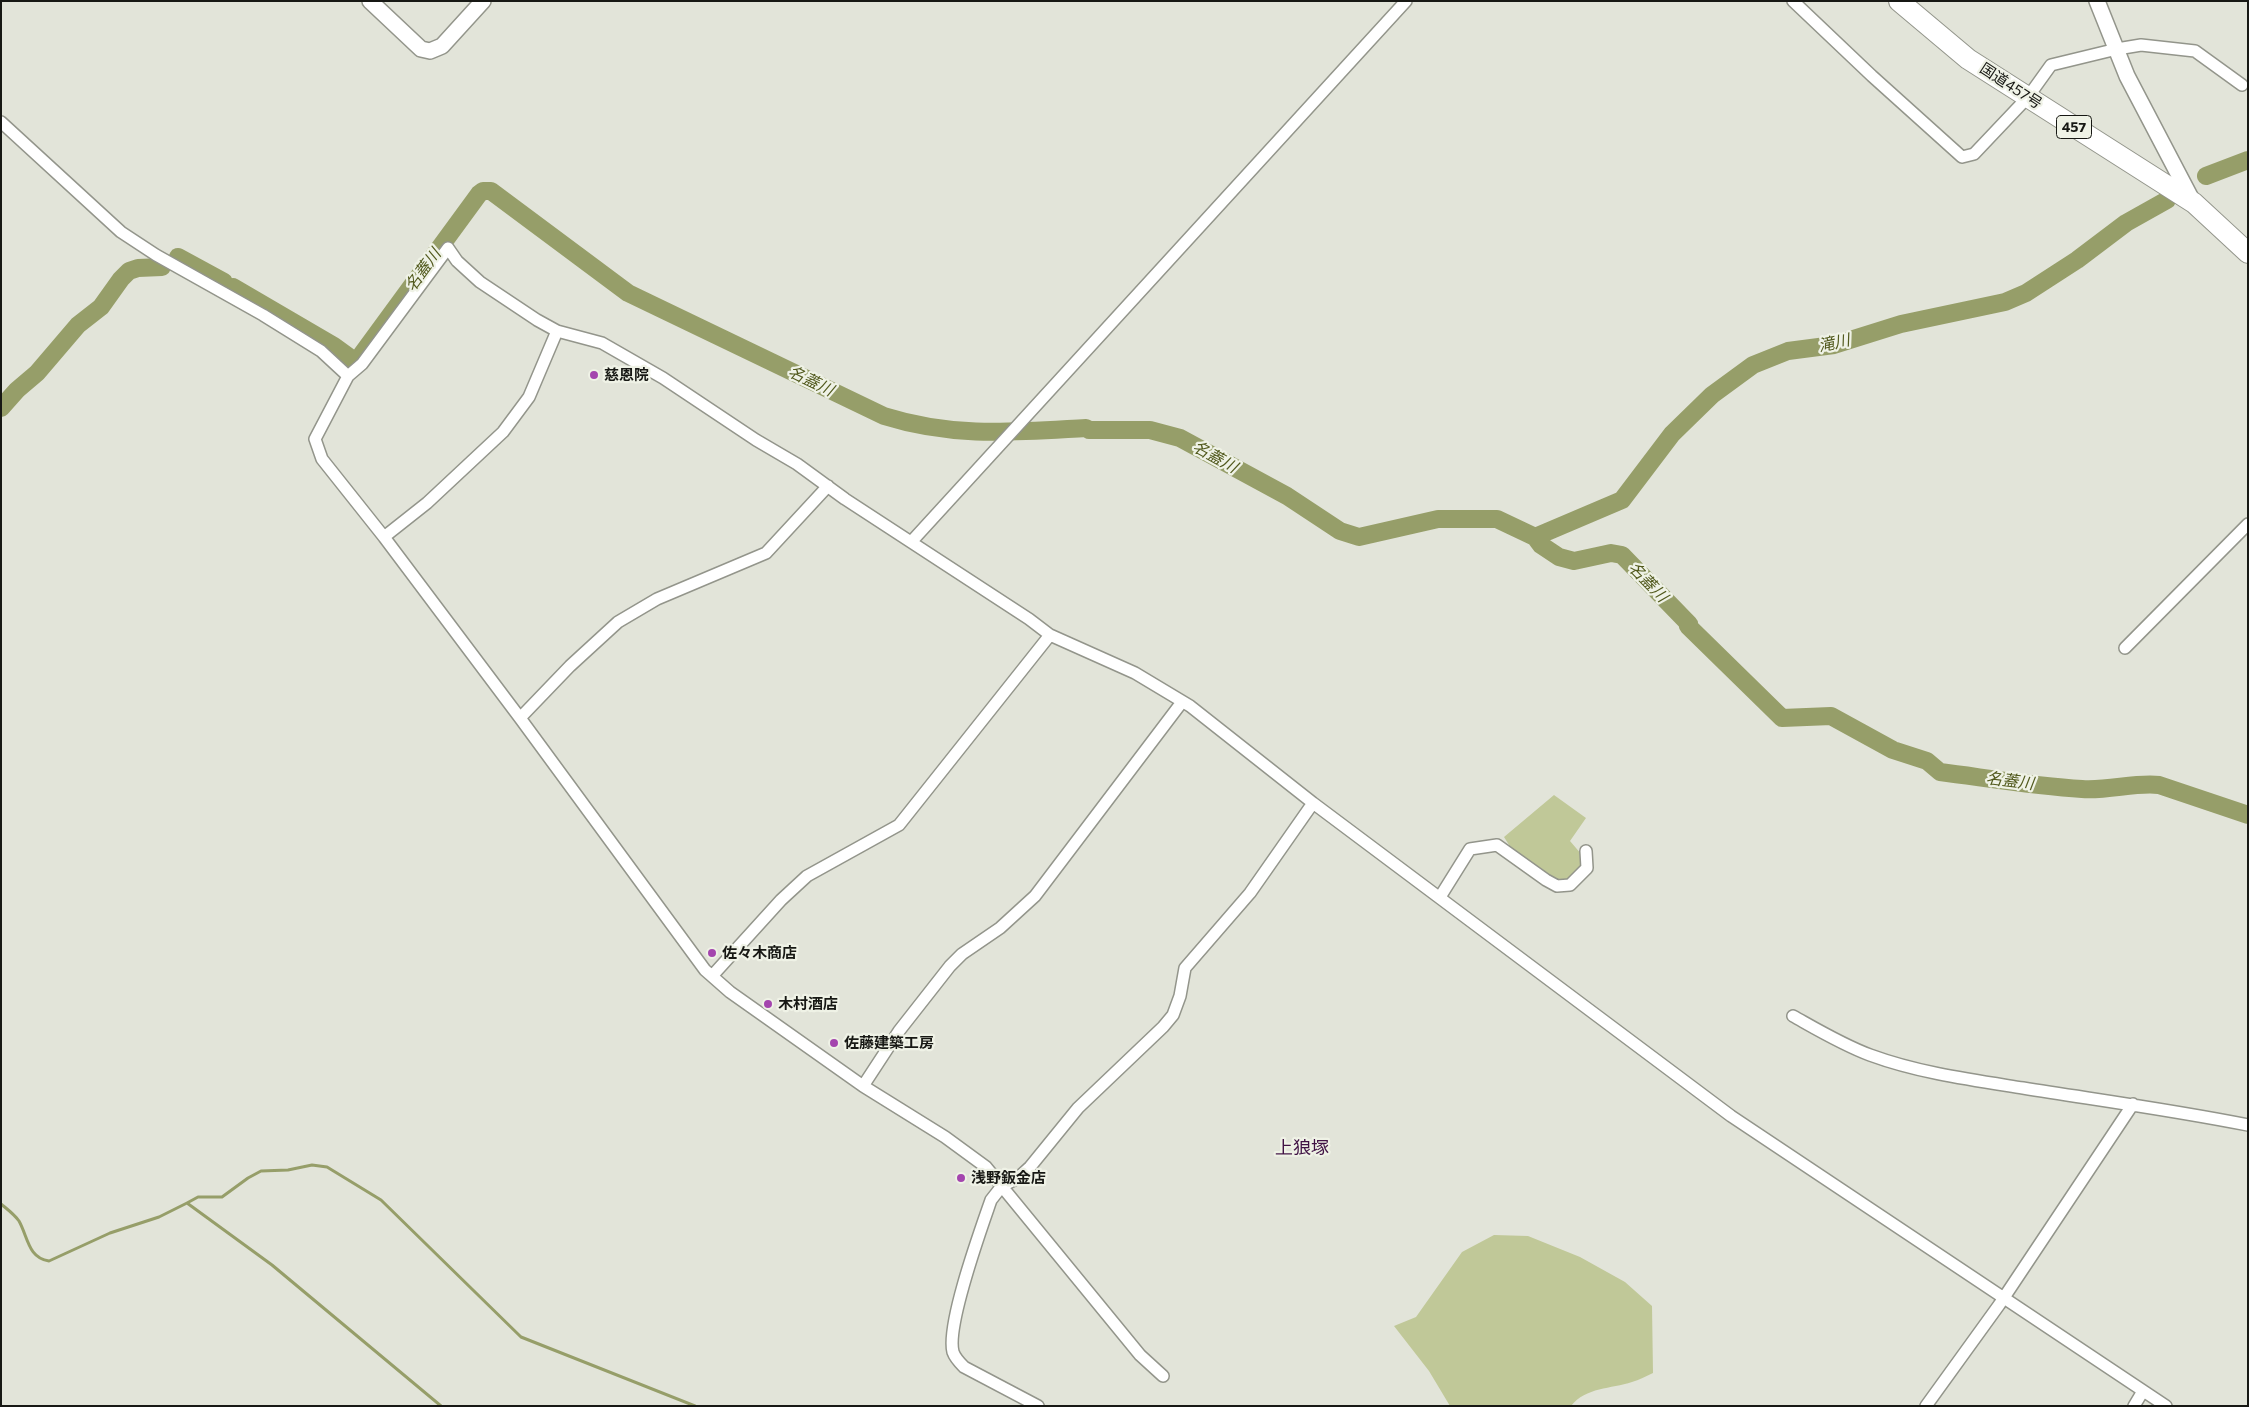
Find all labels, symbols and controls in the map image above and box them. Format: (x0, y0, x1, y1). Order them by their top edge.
street label: 国道457号 (1977, 59, 2045, 113)
road number: 457 (2056, 115, 2092, 138)
water label: 名蓋川 (401, 245, 445, 295)
water label: 滝川 (1816, 330, 1852, 356)
water label: 名蓋川 (785, 362, 837, 400)
place label: 慈恩院 (604, 366, 649, 384)
marker: 慈恩院 (588, 369, 600, 381)
water label: 名蓋川 (1189, 437, 1241, 477)
water label: 名蓋川 (1624, 558, 1672, 606)
water label: 名蓋川 (1985, 769, 2035, 793)
place label: 佐々木商店 (722, 944, 797, 962)
marker: 佐々木商店 (706, 947, 718, 959)
place label: 木村酒店 (778, 995, 838, 1013)
marker: 木村酒店 (762, 998, 774, 1010)
place label: 佐藤建築工房 (844, 1034, 934, 1052)
marker: 佐藤建築工房 (828, 1037, 840, 1049)
district label: 上狼塚 (1275, 1137, 1329, 1159)
place label: 浅野鈑金店 (971, 1169, 1046, 1187)
marker: 浅野鈑金店 (955, 1172, 967, 1184)

